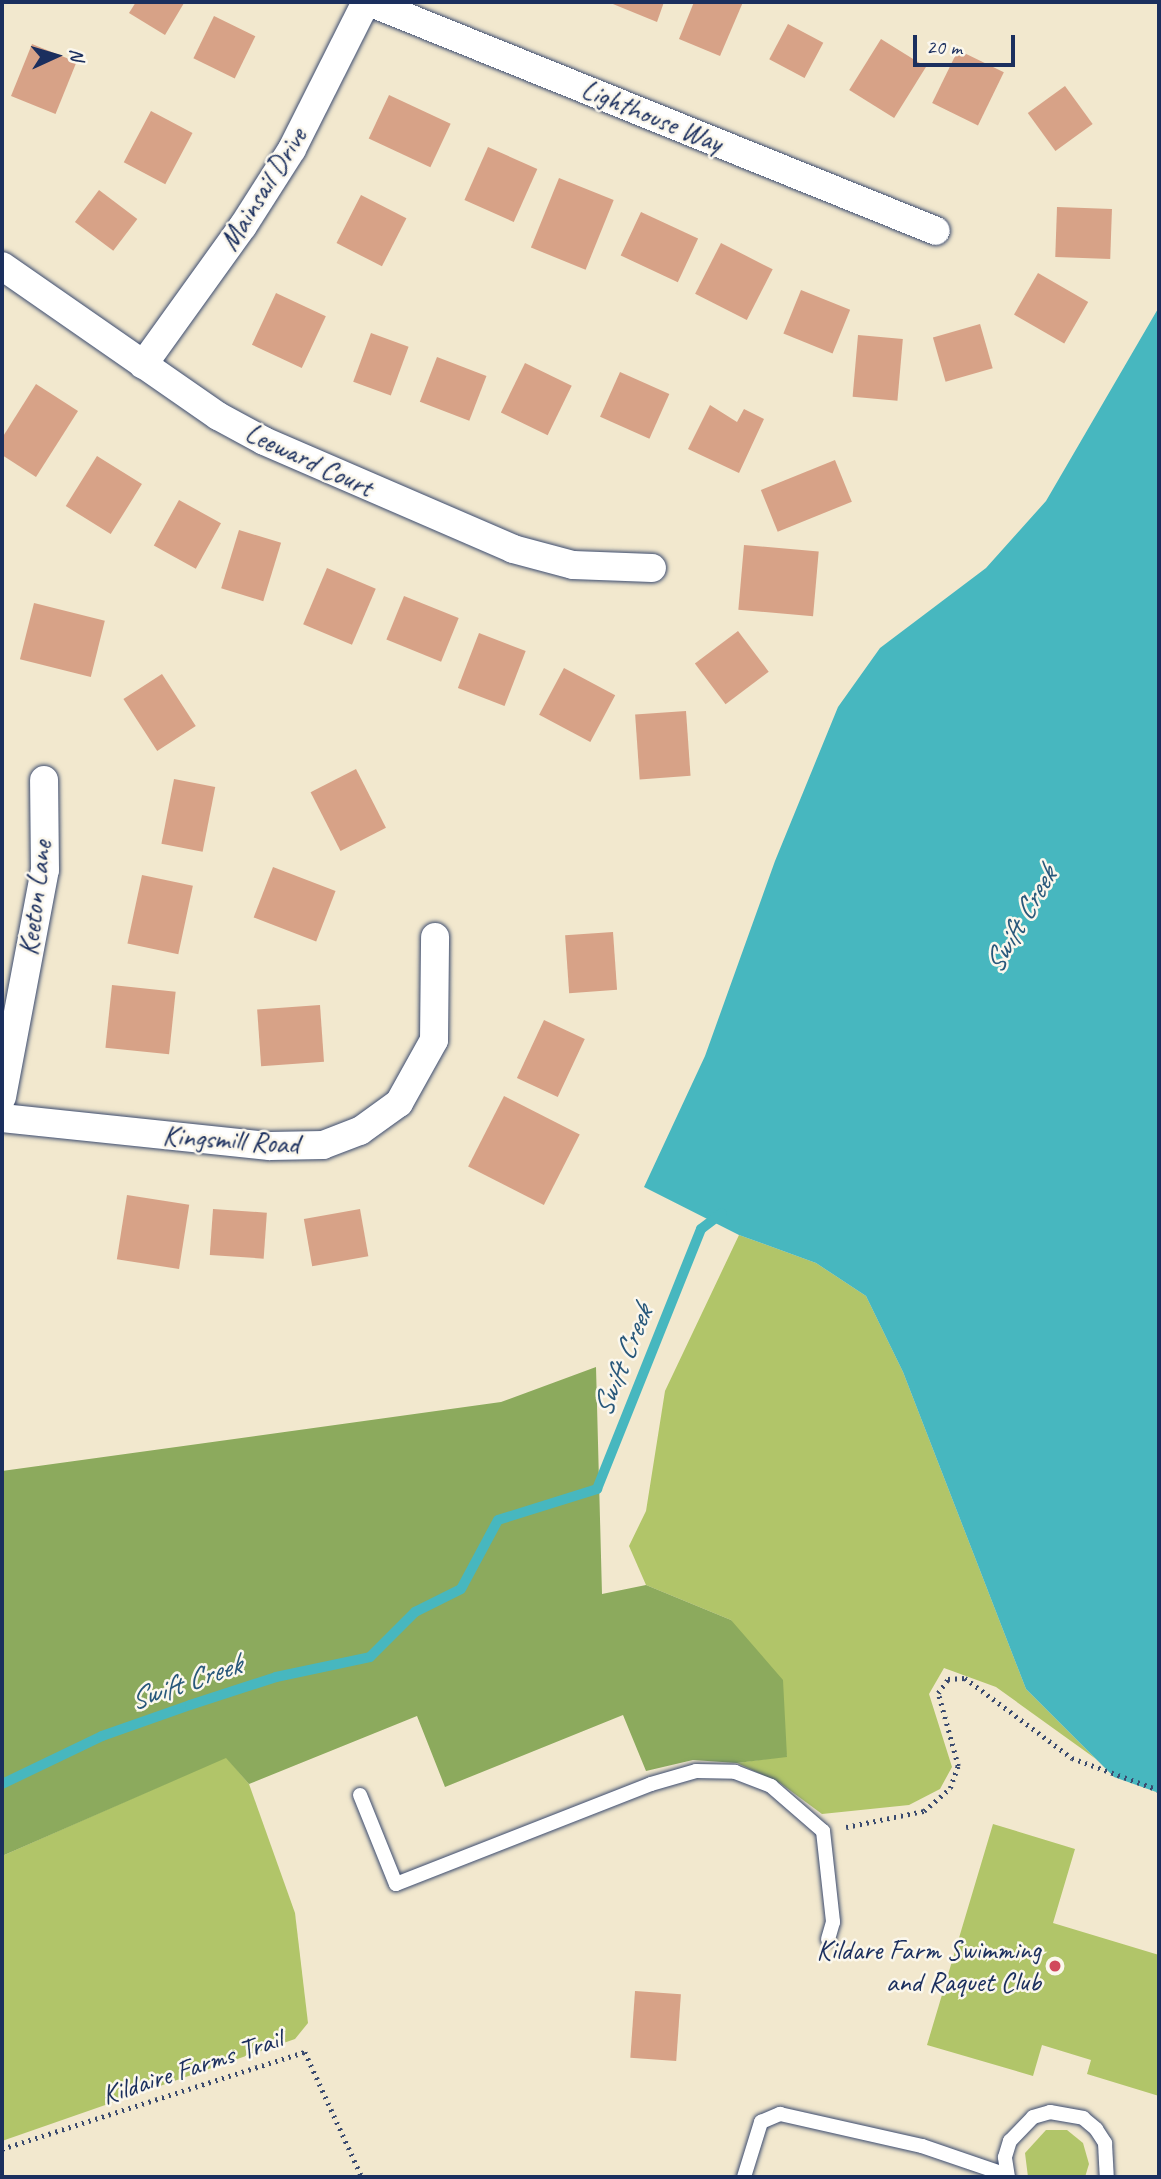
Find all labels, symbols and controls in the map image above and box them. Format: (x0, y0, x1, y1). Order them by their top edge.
north arrow (21, 21, 91, 91)
scale bar (916, 21, 1018, 65)
text: 20 m (926, 34, 962, 60)
text: N (65, 48, 89, 61)
street label: Lighthouse Way (576, 72, 728, 160)
street label: Mainsail Drive (212, 121, 314, 257)
street label: Leeward Court (240, 416, 378, 504)
street label: Keeton Lane (11, 839, 59, 957)
water label: Swift Creek (976, 861, 1064, 979)
street label: Kingsmill Road (162, 1119, 300, 1161)
water label: Swift Creek (584, 1301, 660, 1421)
water label: Swift Creek (125, 1646, 245, 1718)
place label: Kildare Farm Swimming and Raquet Club (817, 1933, 1041, 1999)
marker: Kildare Farm Swimming and Raquet Club (1047, 1958, 1063, 1974)
street label: Kildaire Farms Trail (97, 2022, 287, 2112)

